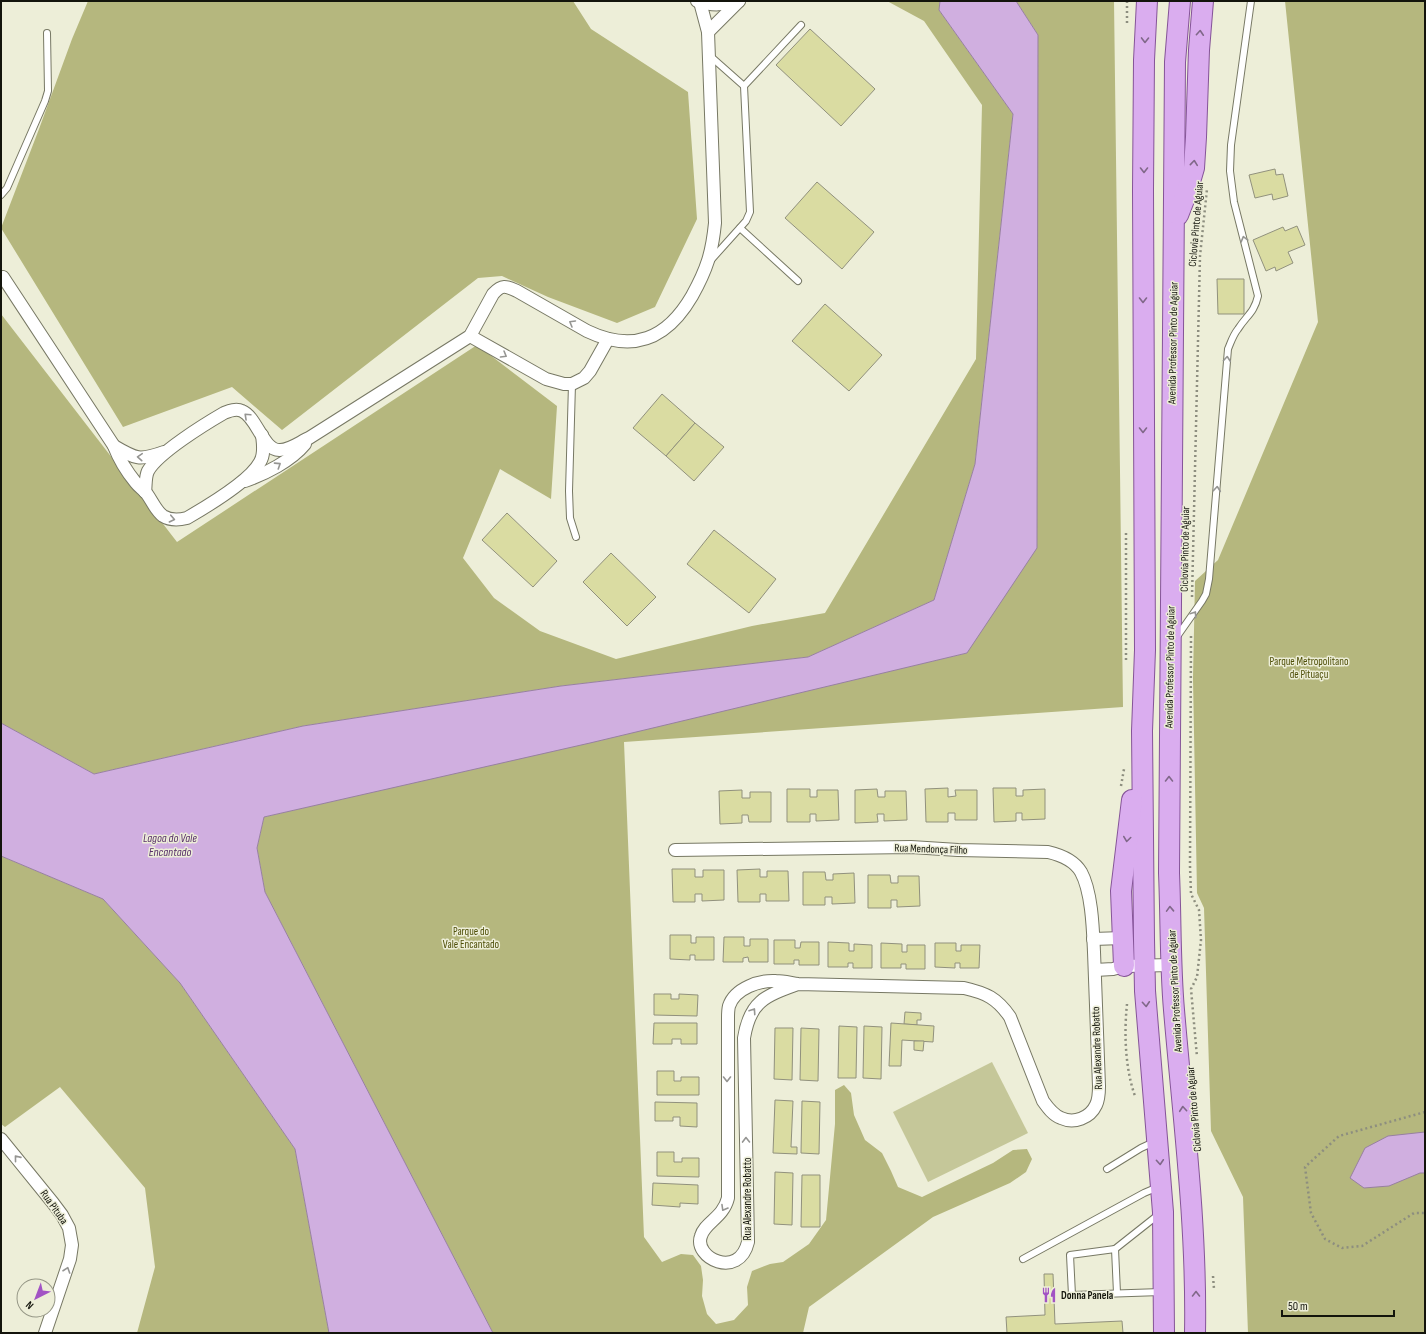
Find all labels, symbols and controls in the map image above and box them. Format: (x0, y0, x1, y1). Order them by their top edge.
one-way arrow (1196, 30, 1205, 36)
one-way arrow (1141, 37, 1149, 43)
one-way arrow (1189, 160, 1198, 166)
one-way arrow (1139, 167, 1148, 173)
street label: Ciclovia Pinto de Aguiar (1186, 181, 1206, 267)
one-way arrow (1240, 236, 1249, 243)
street label: Avenida Professor Pinto de Aguiar (1165, 282, 1181, 405)
one-way arrow (1139, 297, 1147, 303)
one-way arrow (569, 320, 577, 327)
one-way arrow (500, 350, 507, 357)
one-way arrow (1223, 356, 1232, 362)
one-way arrow (244, 413, 252, 421)
one-way arrow (1139, 427, 1147, 433)
one-way arrow (137, 453, 143, 462)
one-way arrow (274, 462, 281, 469)
one-way arrow (1212, 485, 1221, 492)
street label: Ciclovia Pinto de Aguiar (1178, 506, 1192, 592)
one-way arrow (168, 514, 175, 522)
street label: Avenida Professor Pinto de Aguiar (1162, 606, 1178, 729)
one-way arrow (1189, 612, 1196, 619)
park label: Parque Metropolitano de Pituaçu (1269, 655, 1349, 681)
one-way arrow (1165, 776, 1173, 782)
water label: Lagoa do Vale Encantado (143, 831, 197, 860)
one-way arrow (1123, 836, 1132, 842)
street label: Rua Mendonça Filho (894, 841, 968, 857)
one-way arrow (1166, 906, 1175, 912)
park label: Parque do Vale Encantado (443, 925, 500, 951)
street label: Avenida Professor Pinto de Aguiar (1165, 930, 1185, 1053)
one-way arrow (1142, 1001, 1151, 1007)
street label: Rua Alexandre Robatto (1089, 1006, 1105, 1090)
one-way arrow (748, 1009, 755, 1016)
street label: Ciclovia Pinto de Aguiar (1184, 1066, 1204, 1152)
one-way arrow (723, 1076, 731, 1082)
one-way arrow (1178, 1106, 1187, 1112)
one-way arrow (742, 1137, 750, 1143)
one-way arrow (14, 1156, 21, 1163)
street label: Rua Alexandre Robatto (741, 1157, 754, 1241)
one-way arrow (1155, 1159, 1164, 1165)
street label: Rua Pituba (37, 1187, 71, 1227)
one-way arrow (721, 1204, 728, 1211)
one-way arrow (62, 1266, 70, 1273)
north arrow (16, 1278, 56, 1318)
restaurant icon: Donna Panela (1040, 1286, 1058, 1304)
place label: Donna Panela (1061, 1289, 1114, 1302)
one-way arrow (1192, 1291, 1200, 1297)
scale bar (1282, 1292, 1394, 1318)
text: N (23, 1298, 36, 1312)
text: 50 m (1288, 1299, 1308, 1314)

